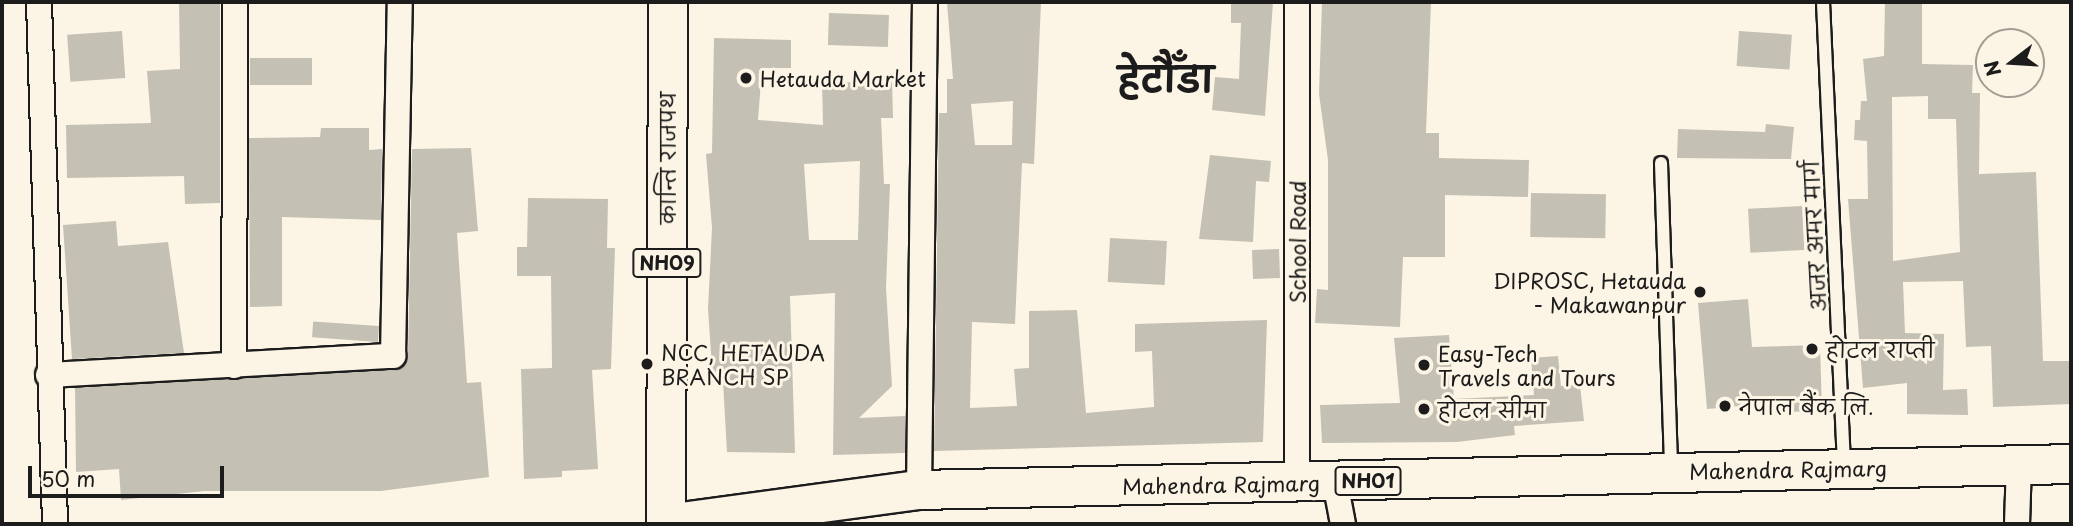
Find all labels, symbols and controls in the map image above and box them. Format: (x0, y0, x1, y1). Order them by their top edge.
north arrow (1975, 28, 2045, 98)
district label: हेटौँडा (1118, 57, 1214, 99)
text: N (1976, 57, 2007, 80)
place label: Hetauda Market (760, 65, 925, 91)
marker: Hetauda Market (738, 70, 754, 86)
street label: कान्ति राजपथ (654, 92, 680, 224)
street label: अजर अमर मार्ग (1797, 160, 1831, 312)
street label: School Road (1284, 180, 1310, 304)
road number: NH09 (632, 247, 702, 278)
place label: DIPROSC, Hetauda - Makawanpur (1493, 267, 1686, 317)
marker: DIPROSC, Hetauda - Makawanpur (1692, 284, 1708, 300)
place label: होटल राप्ती (1826, 336, 1934, 362)
place label: NCC, HETAUDA BRANCH SP (661, 339, 826, 389)
place label: Easy-Tech Travels and Tours (1438, 340, 1617, 390)
marker: होटल राप्ती (1804, 341, 1820, 357)
marker: NCC, HETAUDA BRANCH SP (639, 356, 655, 372)
marker: Easy-Tech Travels and Tours (1416, 357, 1432, 373)
place label: नेपाल बैंक लि. (1739, 393, 1874, 419)
place label: होटल सीमा (1438, 396, 1546, 422)
marker: नेपाल बैंक लि. (1717, 398, 1733, 414)
marker: होटल सीमा (1416, 401, 1432, 417)
scale bar (32, 452, 228, 496)
street label: Mahendra Rajmarg (1689, 455, 1887, 483)
text: 50 m (41, 462, 95, 494)
road number: NH01 (1333, 466, 1403, 496)
street label: Mahendra Rajmarg (1122, 470, 1320, 498)

